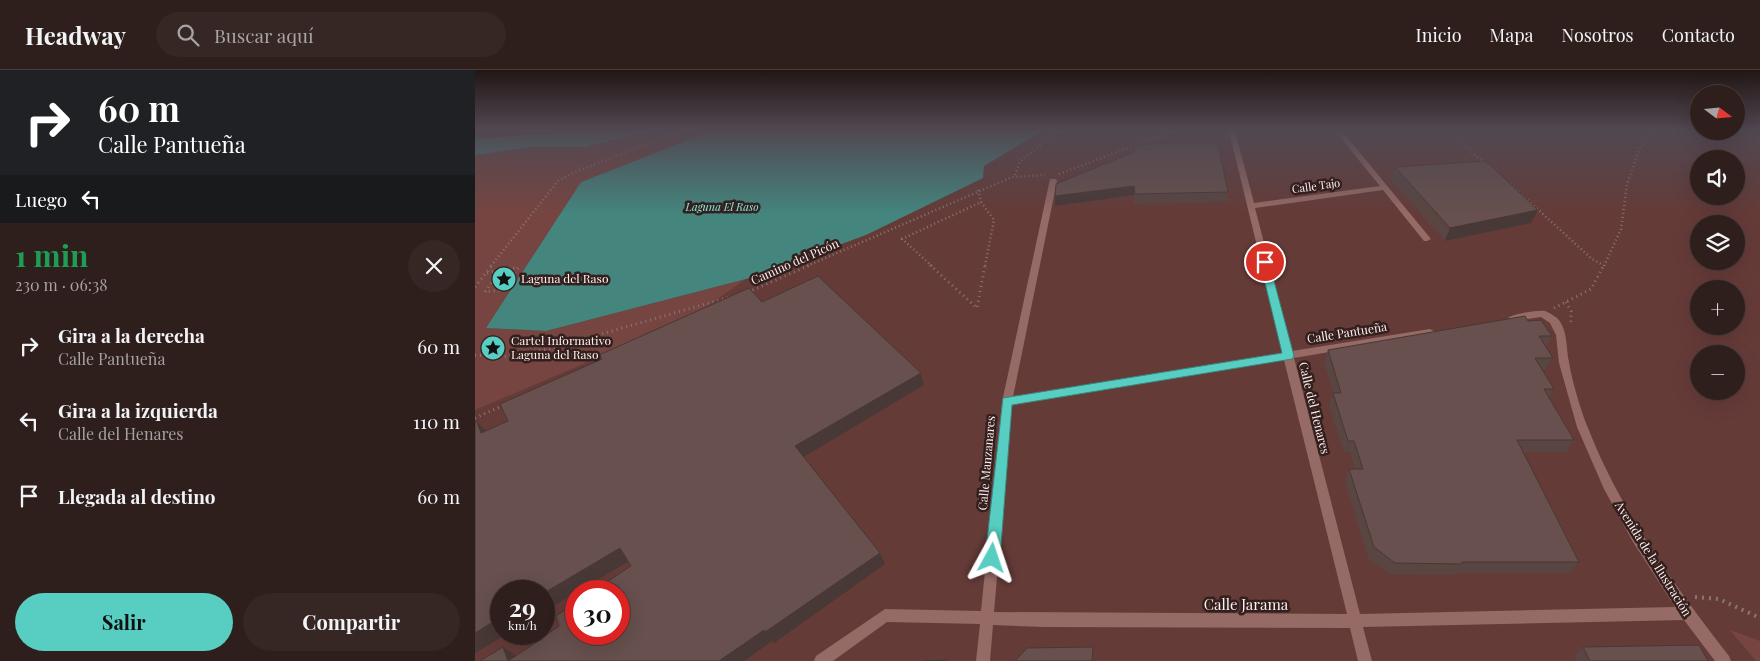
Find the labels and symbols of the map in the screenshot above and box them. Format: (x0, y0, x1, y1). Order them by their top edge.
north arrow (1690, 85, 1745, 140)
street label: Calle Tajo (1291, 175, 1341, 196)
water label: Laguna El Raso (684, 199, 759, 214)
street label: Camino del Picón (748, 235, 841, 288)
pin (1244, 241, 1286, 283)
place icon: Laguna del Raso (491, 266, 517, 292)
place label: Laguna del Raso (521, 270, 609, 286)
street label: Calle Pantueña (1306, 318, 1388, 346)
place label: Cartel Informativo Laguna del Raso (511, 332, 611, 362)
place icon: Cartel Informativo Laguna del Raso (480, 335, 506, 361)
street label: Calle del Henares (1296, 360, 1334, 455)
street label: Calle Manzanares (974, 415, 998, 511)
street label: Avenida de la Ilustración (1611, 497, 1696, 619)
position arrow (965, 531, 1017, 583)
speed limit sign: 30 (565, 580, 630, 645)
street label: Calle Jarama (1204, 594, 1289, 614)

